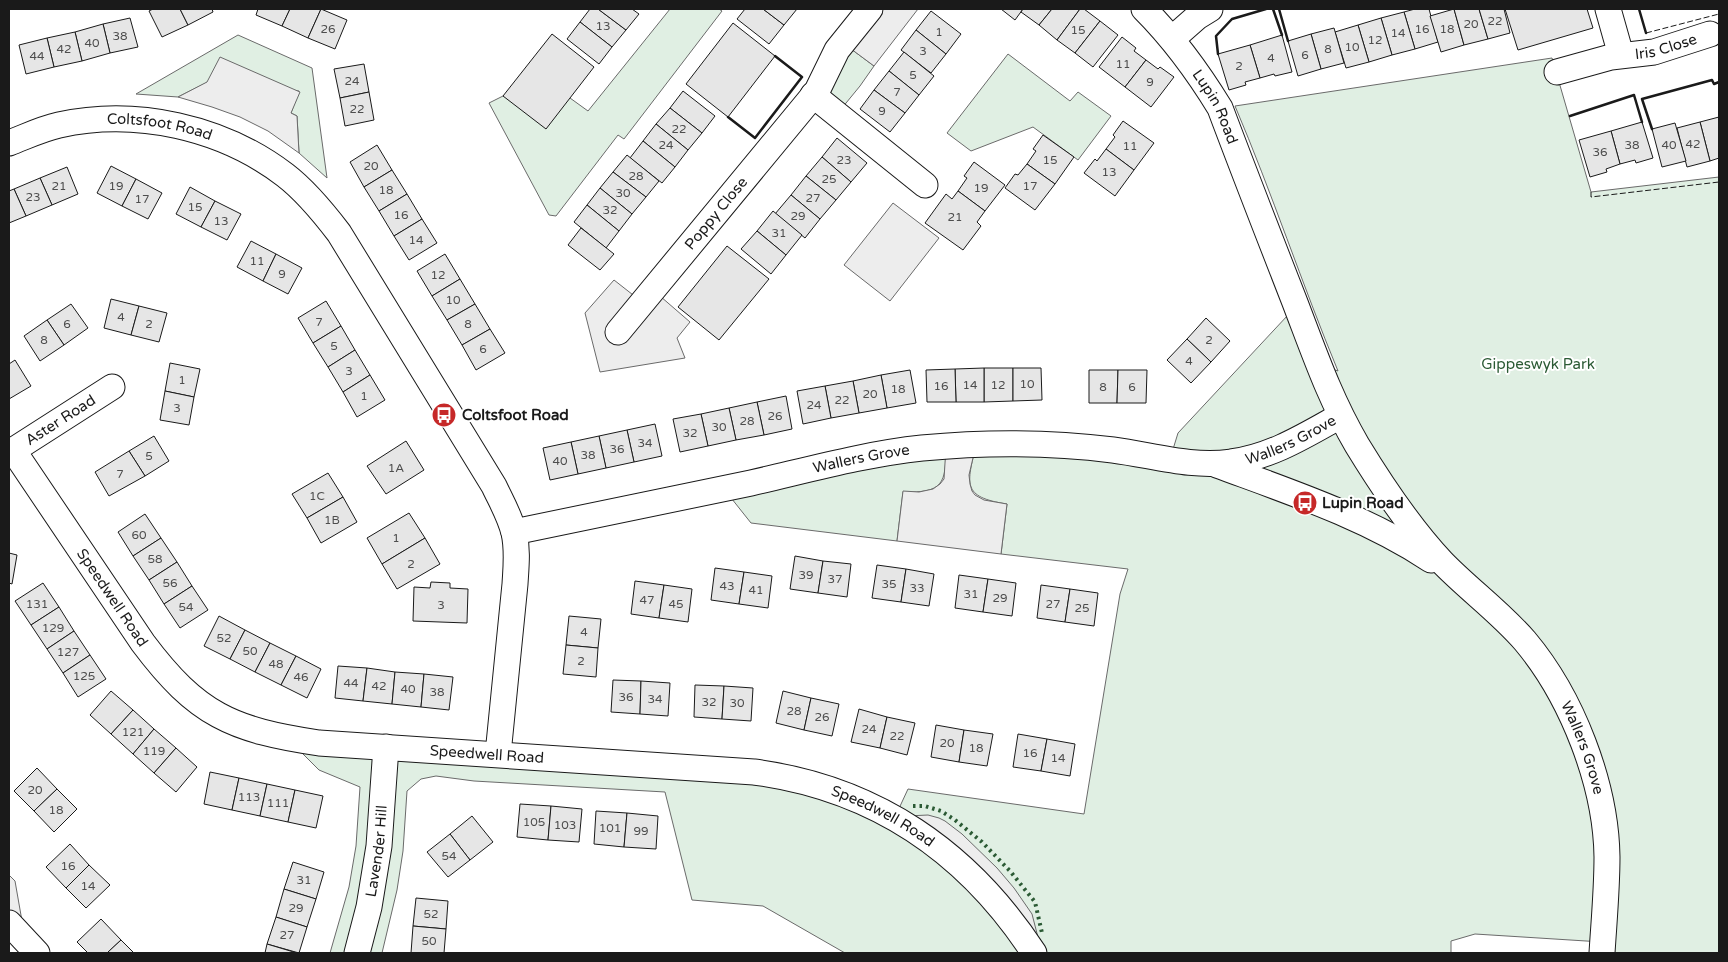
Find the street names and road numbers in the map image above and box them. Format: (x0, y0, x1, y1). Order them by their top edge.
street label: Iris Close (1634, 30, 1699, 63)
street label: Lupin Road (1189, 66, 1242, 147)
street label: Coltsfoot Road (107, 110, 215, 144)
street label: Poppy Close (681, 173, 751, 253)
street label: Aster Road (22, 391, 99, 449)
street label: Wallers Grove (1243, 411, 1339, 468)
street label: Wallers Grove (811, 441, 911, 477)
street label: Speedwell Road (73, 545, 152, 650)
street label: Wallers Grove (1557, 698, 1608, 796)
street label: Speedwell Road (429, 741, 545, 767)
street label: Speedwell Road (829, 782, 938, 851)
street label: Lavender Hill (362, 805, 391, 898)

